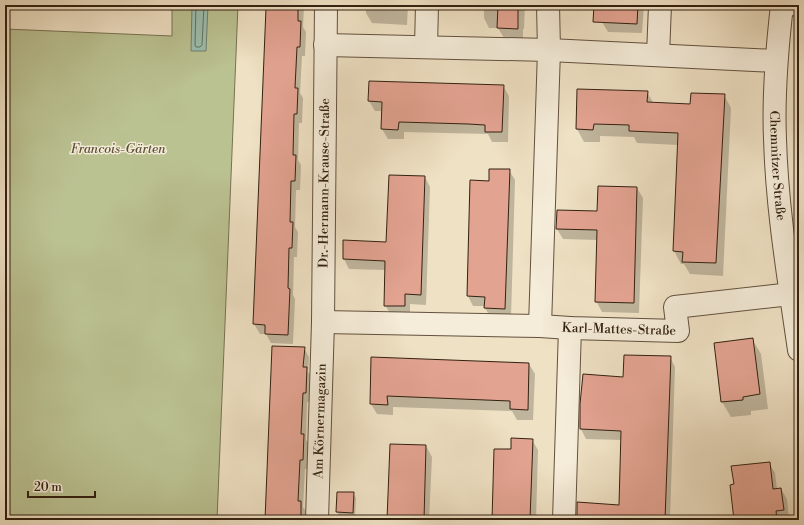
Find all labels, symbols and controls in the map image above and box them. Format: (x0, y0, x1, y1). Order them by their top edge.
street label: Dr.-Hermann-Krause-Straße (316, 98, 333, 268)
street label: Chemnitzer Straße (766, 110, 789, 222)
park label: Francois-Gärten (71, 141, 166, 157)
street label: Karl-Mattes-Straße (561, 319, 677, 339)
street label: Am Körnermagazin (310, 363, 330, 480)
scale bar (28, 473, 95, 499)
text: 20 m (34, 480, 62, 495)

